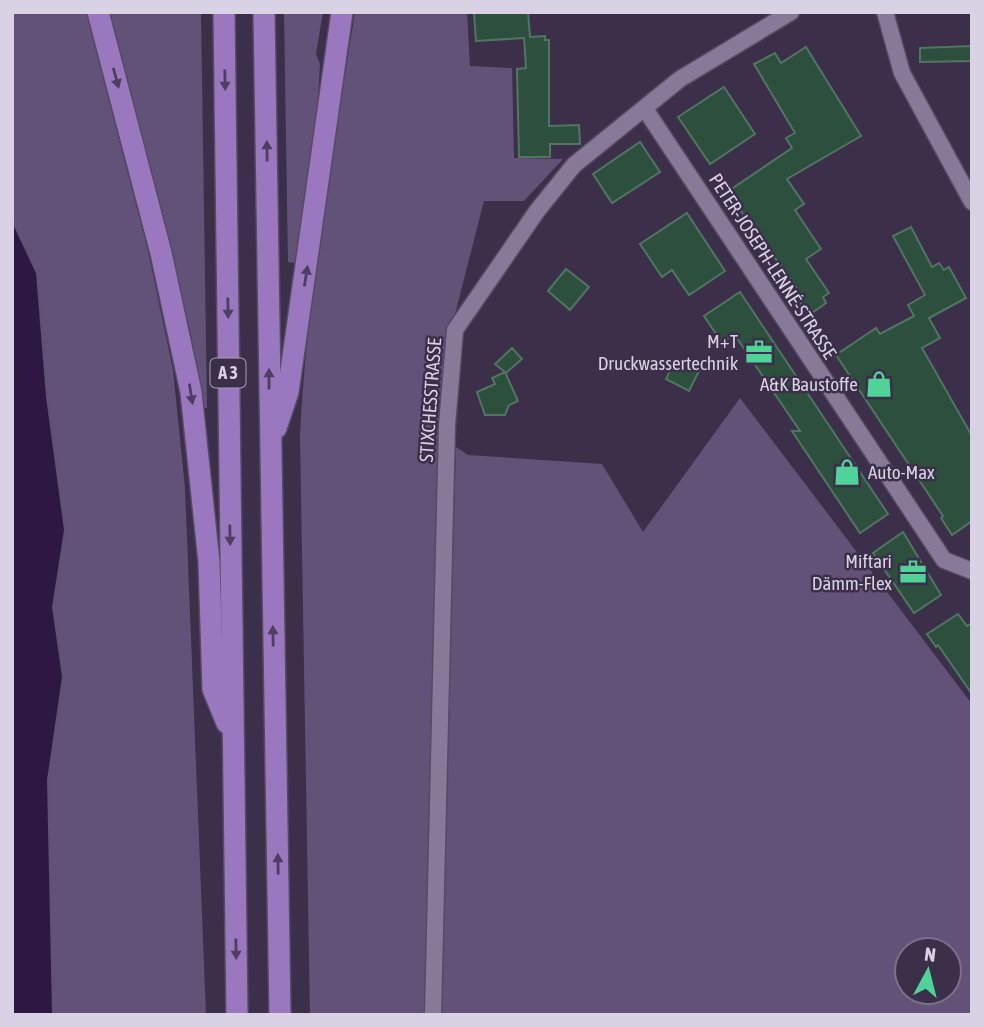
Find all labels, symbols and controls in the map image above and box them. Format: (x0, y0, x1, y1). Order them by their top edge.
one-way arrow (111, 68, 121, 89)
one-way arrow (219, 70, 230, 92)
one-way arrow (261, 140, 272, 162)
street label: PETER-JOSEPH-LENNÉ-STRASSE (705, 169, 841, 363)
one-way arrow (301, 265, 312, 287)
one-way arrow (222, 297, 234, 319)
place label: M+T Druckwassertechnik (598, 330, 739, 374)
street label: STIXCHESSTRASSE (415, 337, 445, 463)
office icon: M+T Druckwassertechnik (744, 337, 774, 367)
road number: A 3 (210, 358, 246, 388)
one-way arrow (264, 368, 275, 390)
shop icon: A&K Baustoffe (864, 369, 894, 399)
place label: A&K Baustoffe (760, 373, 858, 395)
one-way arrow (186, 384, 197, 406)
shop icon: Auto-Max (832, 457, 862, 487)
place label: Auto-Max (868, 461, 935, 483)
one-way arrow (224, 525, 236, 547)
place label: Miftari Dämm-Flex (812, 550, 892, 594)
office icon: Miftari Dämm-Flex (898, 557, 928, 587)
one-way arrow (268, 625, 279, 647)
one-way arrow (272, 852, 283, 874)
north arrow (893, 936, 963, 1006)
one-way arrow (231, 939, 242, 961)
text: N (923, 943, 937, 966)

